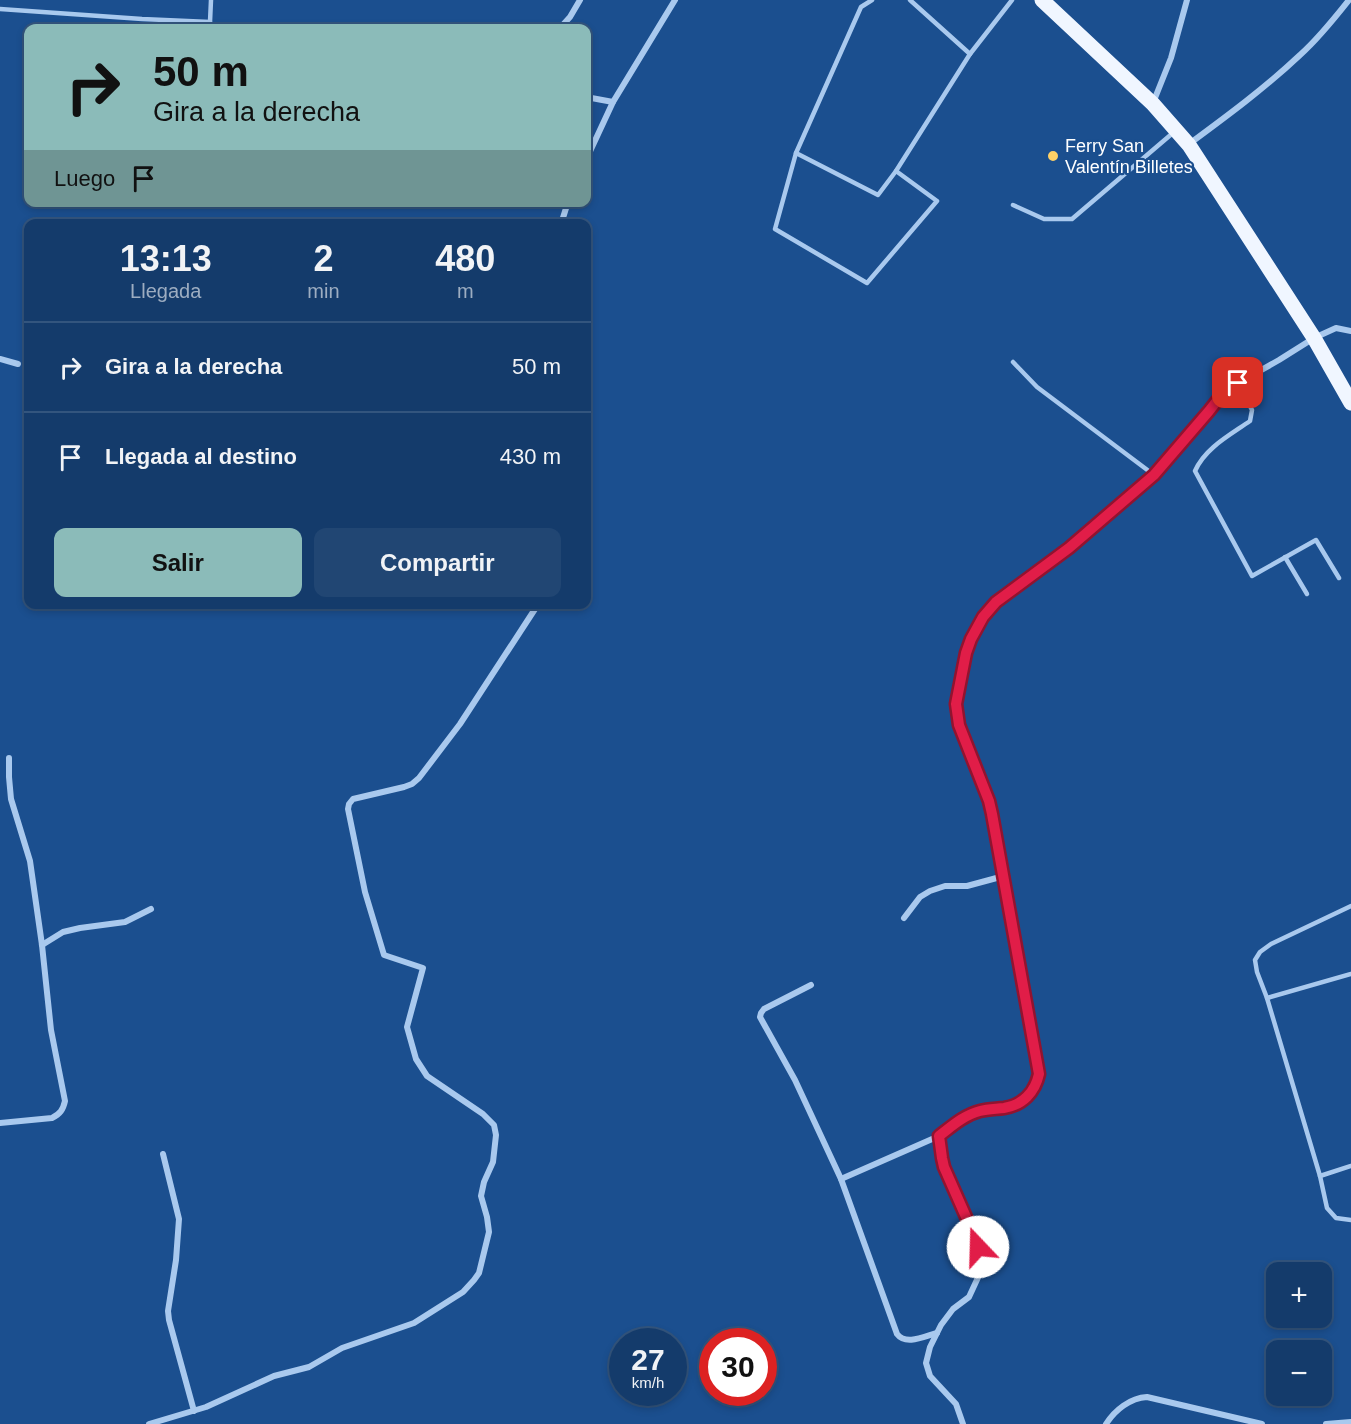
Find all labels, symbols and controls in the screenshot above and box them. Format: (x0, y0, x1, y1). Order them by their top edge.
icon: right (54, 48, 132, 126)
text: 50 m (153, 48, 249, 95)
text: Gira a la derecha (153, 97, 360, 127)
place label: Ferry San Valentín Billetes (1065, 136, 1193, 177)
marker: Ferry San Valentín Billetes (1046, 149, 1060, 163)
icon: arrive (127, 162, 160, 195)
text: Luego (54, 166, 115, 191)
text: 13:13 (120, 238, 212, 279)
text: 2 (313, 238, 333, 279)
text: 480 (435, 238, 495, 279)
text: Llegada (130, 280, 201, 302)
text: min (307, 280, 340, 302)
text: m (457, 280, 474, 302)
icon: right (54, 351, 87, 384)
text: Gira a la derecha (105, 354, 282, 379)
text: 50 m (512, 354, 561, 379)
pin (1212, 357, 1263, 408)
icon: arrive (1221, 366, 1254, 399)
icon: arrive (54, 441, 87, 474)
text: Llegada al destino (105, 444, 297, 469)
text: 430 m (500, 444, 561, 469)
button: Salir (54, 528, 302, 597)
button: Compartir (314, 528, 561, 597)
position arrow (946, 1215, 1010, 1279)
map controls (1266, 1262, 1332, 1406)
button: + (1266, 1262, 1332, 1328)
speed limit sign: 30 (699, 1328, 777, 1406)
button: − (1266, 1340, 1332, 1406)
text: 27 (631, 1343, 665, 1376)
text: km/h (632, 1374, 664, 1391)

